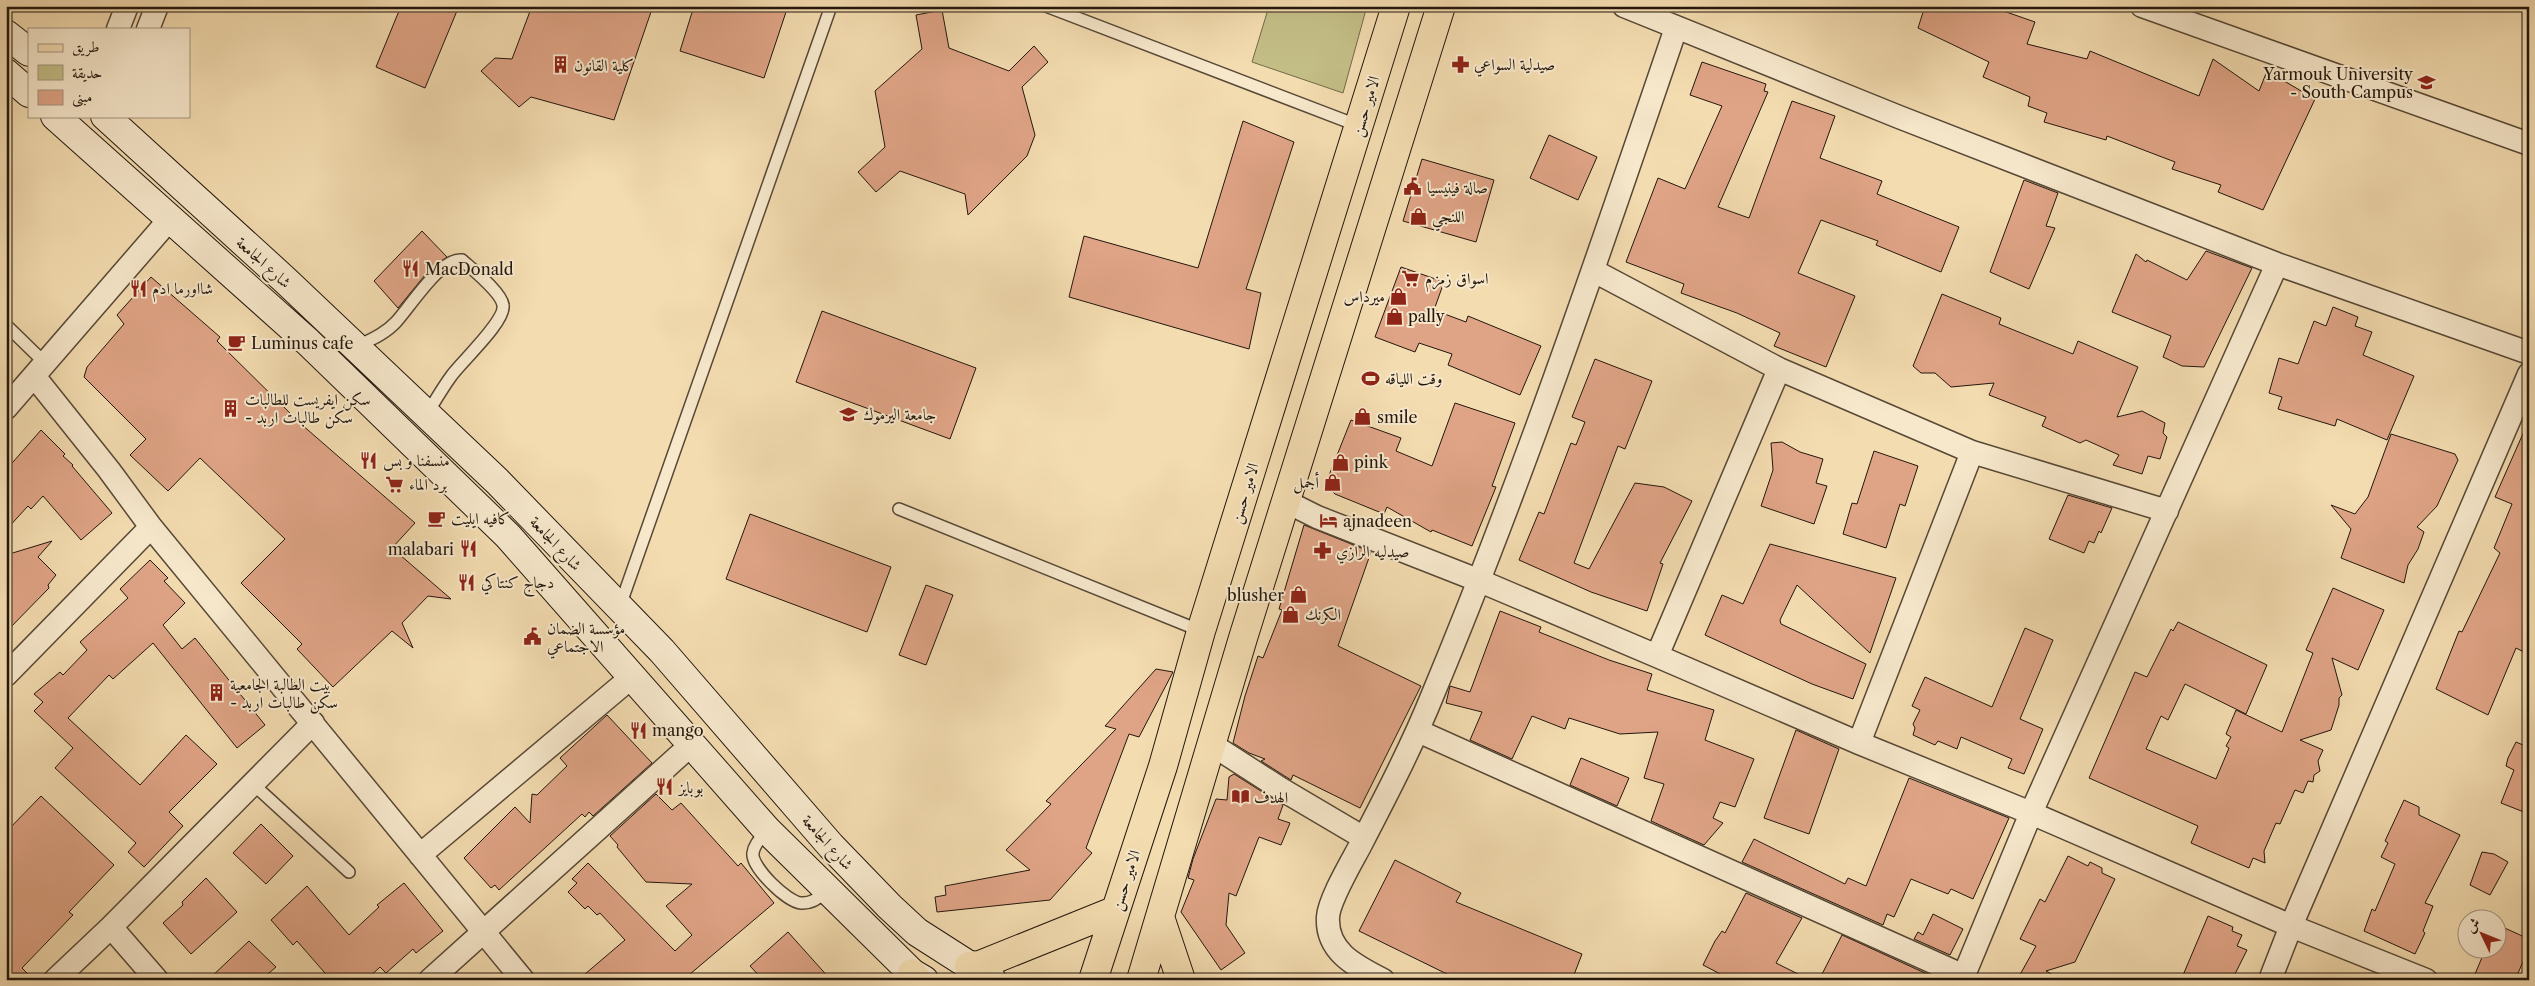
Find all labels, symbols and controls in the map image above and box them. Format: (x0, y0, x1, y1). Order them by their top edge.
legend (28, 28, 190, 118)
text: طريق (72, 37, 99, 57)
pharmacy icon: صيدلية السواعي (1450, 54, 1470, 74)
place label: صيدلية السواعي (1474, 54, 1555, 77)
building icon: كلية القانون (550, 55, 570, 75)
place label: كلية القانون (574, 55, 634, 76)
text: حديقة (72, 63, 102, 82)
place label: Yarmouk University - South Campus (2262, 64, 2414, 102)
street label: الامير حسن (1346, 73, 1386, 139)
school or university icon: Yarmouk University - South Campus (2417, 73, 2437, 93)
text: مبنى (72, 87, 92, 108)
public building icon: صالة فينيسيا (1403, 177, 1423, 197)
place label: صالة فينيسيا (1427, 177, 1488, 197)
shop icon: اللنجي (1408, 206, 1428, 226)
place label: اللنجي (1432, 206, 1465, 232)
street label: شارع الجامعة (230, 232, 296, 295)
restaurant icon: MacDonald (401, 259, 421, 279)
place label: MacDonald (425, 259, 514, 279)
supermarket icon: اسواق زمزم (1401, 268, 1421, 288)
place label: اسواق زمزم (1425, 268, 1489, 293)
restaurant icon: شااورما ادم (128, 278, 148, 298)
place label: شااورما ادم (152, 278, 213, 303)
place label: ميرداس (1343, 286, 1385, 306)
shop icon: ميرداس (1389, 286, 1409, 306)
shop icon: pally (1384, 306, 1404, 326)
place label: pally (1408, 306, 1446, 326)
cafe icon: Luminus cafe (227, 333, 247, 353)
place label: Luminus cafe (251, 333, 354, 353)
sports icon: وقت اللياقه (1361, 368, 1381, 388)
place label: وقت اللياقه (1385, 368, 1442, 388)
place label: سكن ايفريست للطالبات - سكن طالبات اربد (245, 389, 370, 429)
building icon: سكن ايفريست للطالبات - سكن طالبات اربد (221, 398, 241, 418)
school or university icon: جامعة اليرموك (839, 404, 859, 424)
place label: جامعة اليرموك (863, 404, 936, 425)
shop icon: smile (1353, 407, 1373, 427)
place label: smile (1377, 407, 1417, 427)
restaurant icon: منسفنا و بس (359, 450, 379, 470)
place label: منسفنا و بس (383, 450, 450, 471)
shop icon: pink (1330, 452, 1350, 472)
place label: pink (1354, 452, 1389, 472)
street label: الامير حسن (1225, 460, 1265, 526)
place label: أجمل (1293, 471, 1319, 494)
shop icon: أجمل (1323, 472, 1343, 492)
supermarket icon: برد الماء (385, 474, 405, 494)
place label: برد الماء (409, 474, 447, 494)
cafe icon: كافيه ايليت (427, 508, 447, 528)
place label: كافيه ايليت (451, 508, 510, 529)
hotel icon: ajnadeen (1319, 511, 1339, 531)
place label: ajnadeen (1343, 511, 1412, 531)
street label: شارع الجامعة (523, 512, 586, 577)
place label: malabari (388, 539, 454, 559)
restaurant icon: malabari (458, 539, 478, 559)
pharmacy icon: صيدليه الرازي (1312, 541, 1332, 561)
place label: صيدليه الرازي (1336, 541, 1409, 564)
restaurant icon: دجاج كنتاكي (457, 572, 477, 592)
place label: دجاج كنتاكي (481, 572, 554, 597)
place label: blusher (1227, 585, 1284, 605)
shop icon: blusher (1288, 585, 1308, 605)
shop icon: الكرنك (1281, 604, 1301, 624)
place label: الكرنك (1305, 604, 1341, 625)
place label: مؤسسة الضمان الاجتماعي (547, 618, 625, 659)
public building icon: مؤسسة الضمان الاجتماعي (523, 627, 543, 647)
place label: بيت الطالبة الجامعية - سكن طالبات اربد (230, 674, 338, 714)
building icon: بيت الطالبة الجامعية - سكن طالبات اربد (206, 683, 226, 703)
restaurant icon: mango (628, 720, 648, 740)
place label: mango (652, 720, 704, 740)
restaurant icon: بوبايز (655, 777, 675, 797)
place label: بوبايز (677, 777, 703, 798)
library icon: الهدف (1230, 787, 1250, 807)
place label: الهدف (1254, 787, 1288, 807)
street label: شارع الجامعة (795, 810, 858, 876)
street label: الامير حسن (1106, 847, 1146, 913)
north arrow (2458, 908, 2508, 958)
text: ش (2461, 914, 2484, 936)

